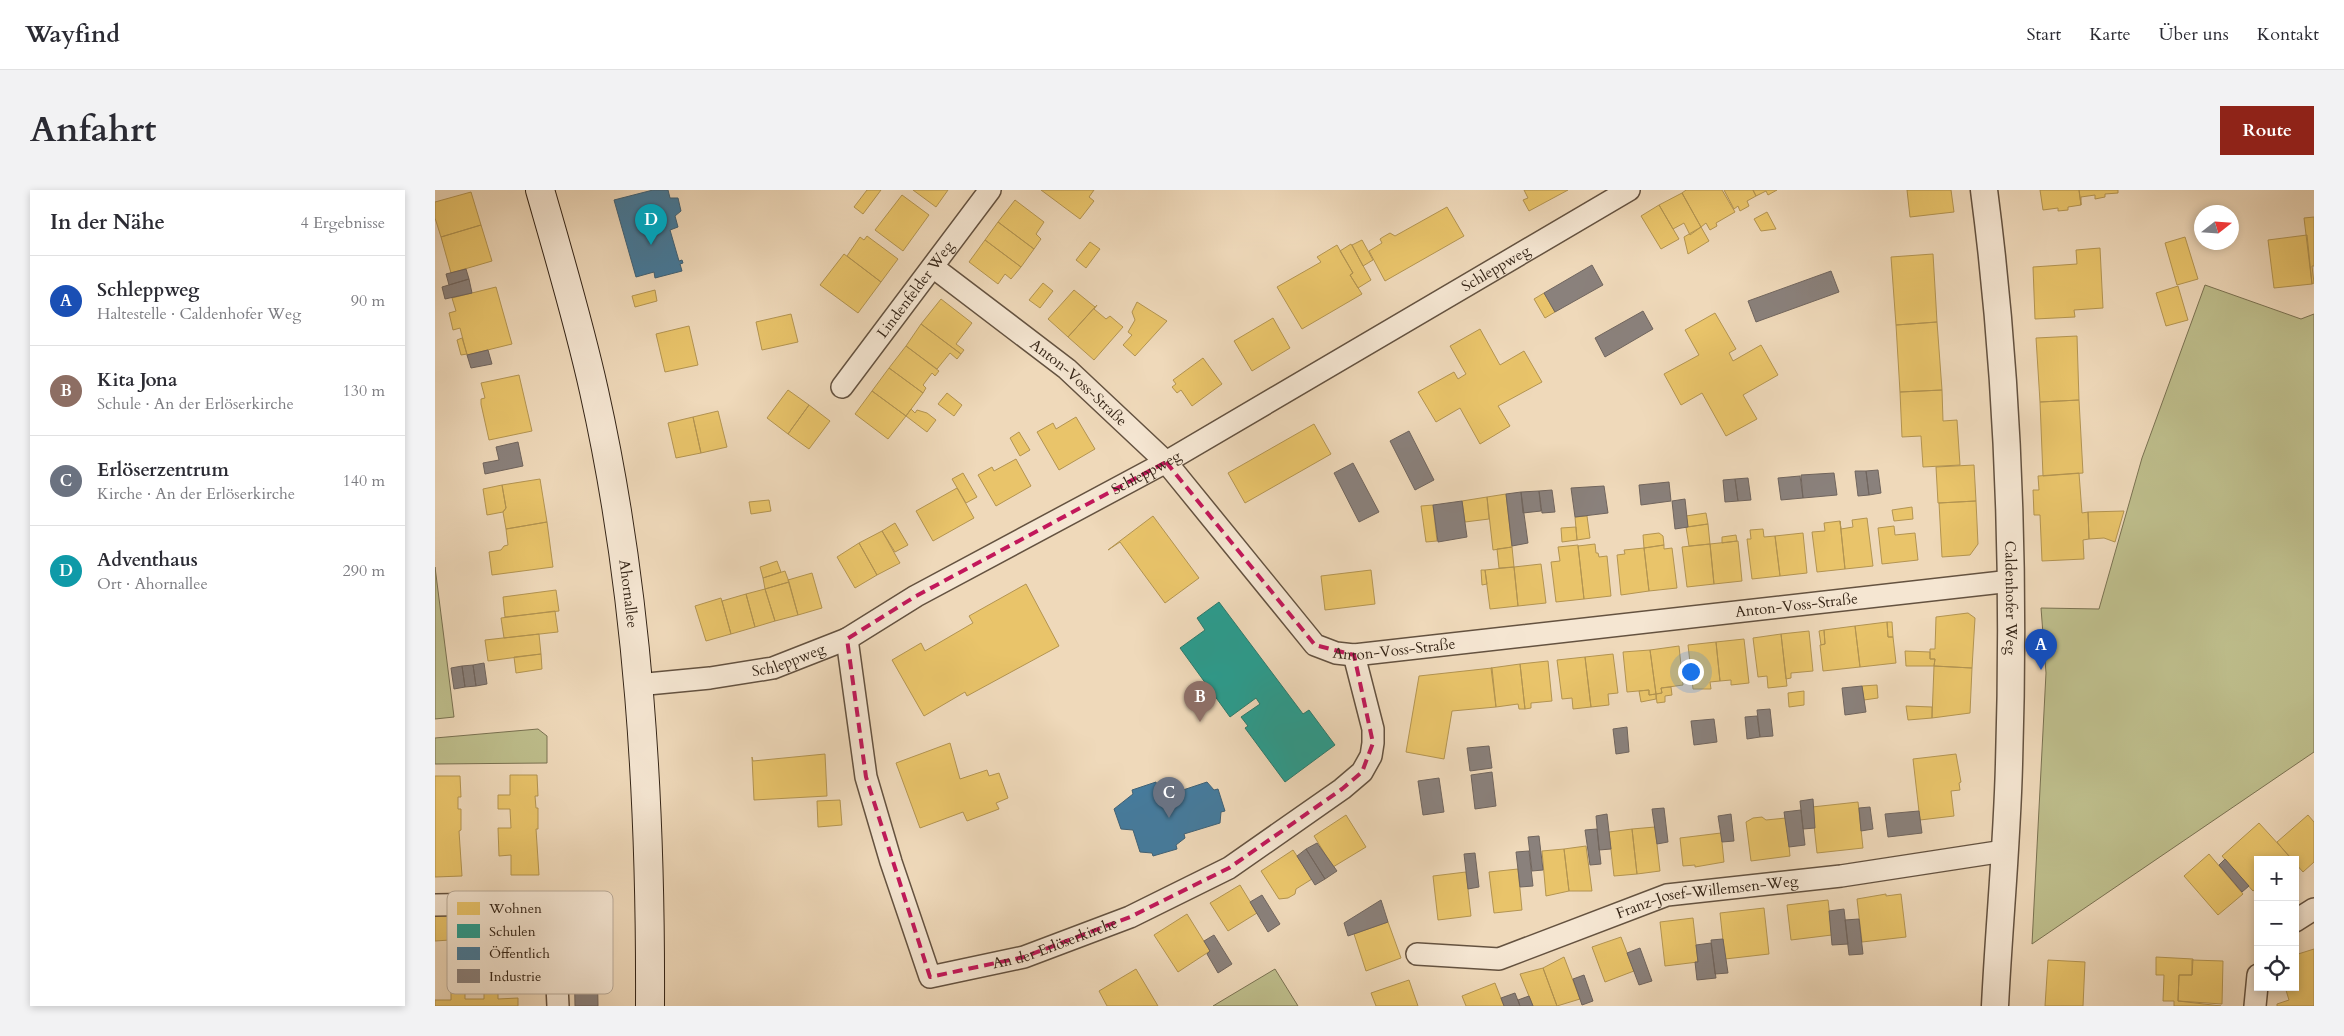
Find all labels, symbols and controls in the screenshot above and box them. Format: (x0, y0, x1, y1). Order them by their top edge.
text: Wayfind (25, 18, 120, 51)
text: Start (2026, 22, 2061, 47)
text: Karte (2089, 22, 2131, 47)
text: Über uns (2159, 22, 2229, 47)
text: Kontakt (2257, 22, 2319, 47)
text: Anfahrt (30, 106, 156, 154)
button: Route (2220, 106, 2314, 155)
pin: D (635, 204, 667, 245)
north arrow (2194, 205, 2239, 250)
text: In der Nähe (50, 208, 165, 237)
text: 4 Ergebnisse (300, 212, 385, 234)
street label: Lindenfelder Weg (872, 236, 959, 342)
street label: Schleppweg (1458, 240, 1534, 296)
text: Schleppweg (97, 277, 199, 303)
text: A (60, 290, 72, 312)
text: 90 m (351, 290, 385, 312)
text: Haltestelle · Caldenhofer Weg (97, 303, 301, 325)
street label: Anton-Voss-Straße (1026, 334, 1132, 431)
text: Kita Jona (97, 367, 177, 393)
text: B (60, 380, 72, 402)
text: 130 m (343, 380, 385, 402)
text: Schule · An der Erlöserkirche (97, 393, 294, 415)
street label: Schleppweg (1108, 445, 1185, 500)
text: Erlöserzentrum (97, 457, 229, 483)
text: C (60, 470, 72, 492)
text: 140 m (343, 470, 385, 492)
text: Kirche · An der Erlöserkirche (97, 483, 295, 505)
street label: Caldenhofer Weg (2000, 541, 2021, 656)
text: Adventhaus (97, 547, 198, 573)
street label: Ahornallee (614, 558, 643, 629)
text: D (59, 560, 73, 582)
text: 290 m (343, 560, 385, 582)
text: Ort · Ahornallee (97, 573, 208, 595)
street label: Anton-Voss-Straße (1734, 588, 1859, 622)
pin: A (2025, 629, 2057, 670)
street label: Anton-Voss-Straße (1332, 634, 1456, 665)
street label: Schleppweg (750, 638, 828, 681)
your location (1678, 659, 1704, 685)
pin: B (1184, 681, 1216, 722)
pin: C (1153, 777, 1185, 818)
map controls (2254, 856, 2299, 991)
button: + (2254, 856, 2299, 901)
street label: Franz-Josef-Willemsen-Weg (1613, 871, 1800, 923)
legend (447, 891, 613, 994)
text: Wohnen (488, 899, 542, 918)
button: − (2254, 901, 2299, 946)
street label: An der Erlöserkirche (991, 913, 1120, 973)
text: Schulen (489, 922, 536, 941)
text: Öffentlich (489, 944, 550, 963)
button: locate (2254, 946, 2299, 991)
text: Industrie (489, 967, 541, 986)

